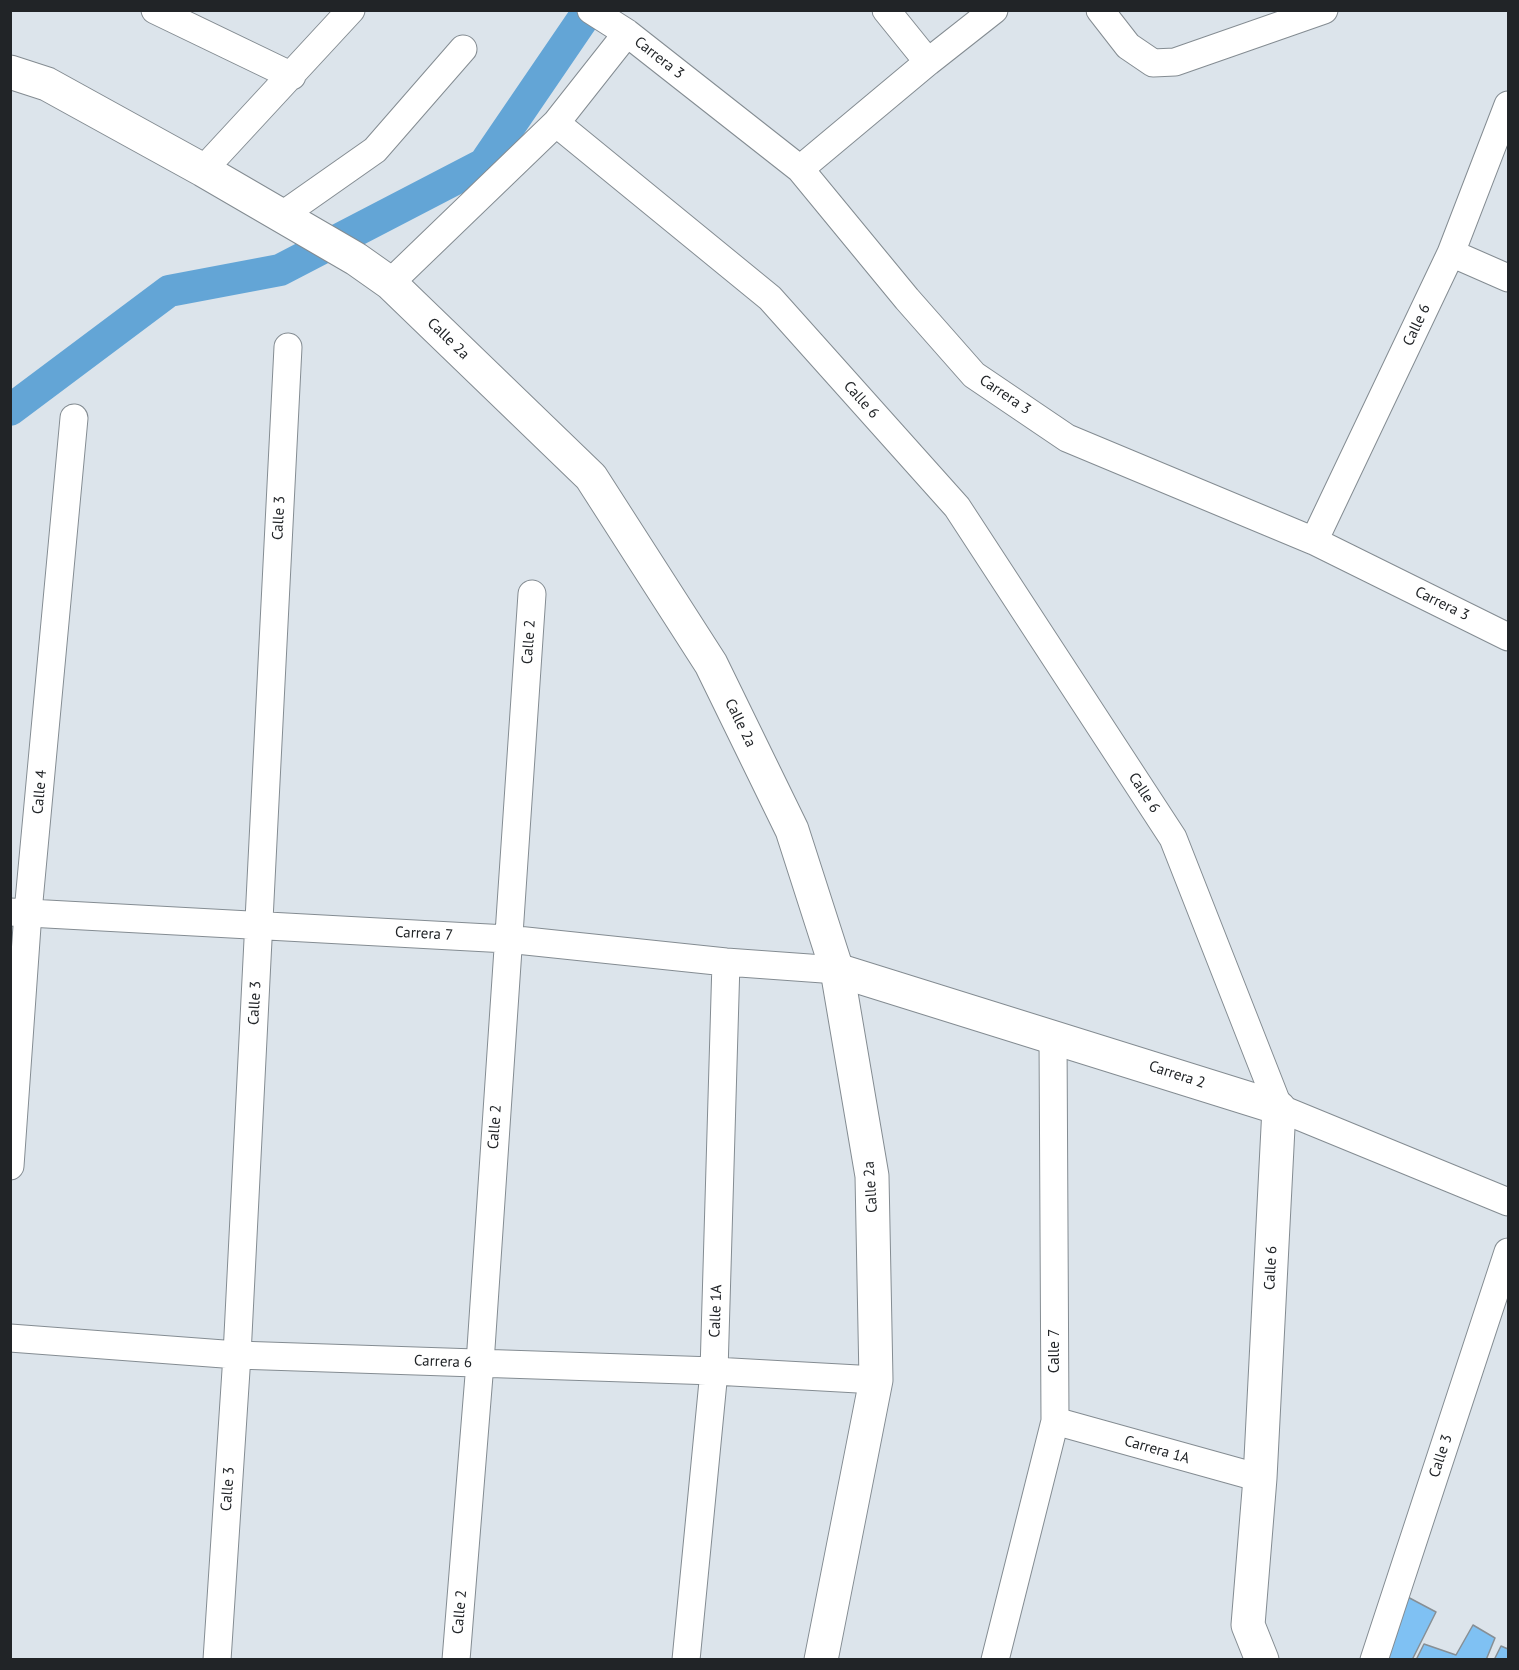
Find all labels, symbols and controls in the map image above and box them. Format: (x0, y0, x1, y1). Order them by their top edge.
street label: Carrera 3 (630, 33, 688, 83)
street label: Calle 6 (1399, 301, 1435, 349)
street label: Calle 2a (423, 315, 473, 363)
street label: Carrera 3 (976, 371, 1034, 419)
street label: Calle 6 (839, 378, 883, 422)
street label: Calle 3 (269, 495, 289, 541)
street label: Carrera 3 (1412, 583, 1472, 625)
street label: Calle 2 (518, 619, 540, 665)
street label: Calle 2a (721, 696, 759, 750)
street label: Calle 4 (29, 769, 51, 815)
street label: Calle 6 (1124, 770, 1164, 816)
street label: Carrera 7 (394, 923, 454, 945)
street label: Calle 3 (245, 980, 265, 1026)
street label: Carrera 2 (1147, 1057, 1207, 1093)
street label: Calle 2 (484, 1104, 506, 1150)
street label: Calle 2a (860, 1161, 882, 1213)
street label: Calle 6 (1261, 1245, 1281, 1291)
street label: Calle 1A (706, 1284, 726, 1338)
street label: Calle 7 (1046, 1329, 1064, 1373)
street label: Carrera 6 (414, 1352, 472, 1372)
street label: Carrera 1A (1122, 1432, 1192, 1468)
street label: Calle 3 (1426, 1432, 1456, 1480)
street label: Calle 3 (217, 1466, 239, 1512)
street label: Calle 2 (449, 1589, 471, 1635)

